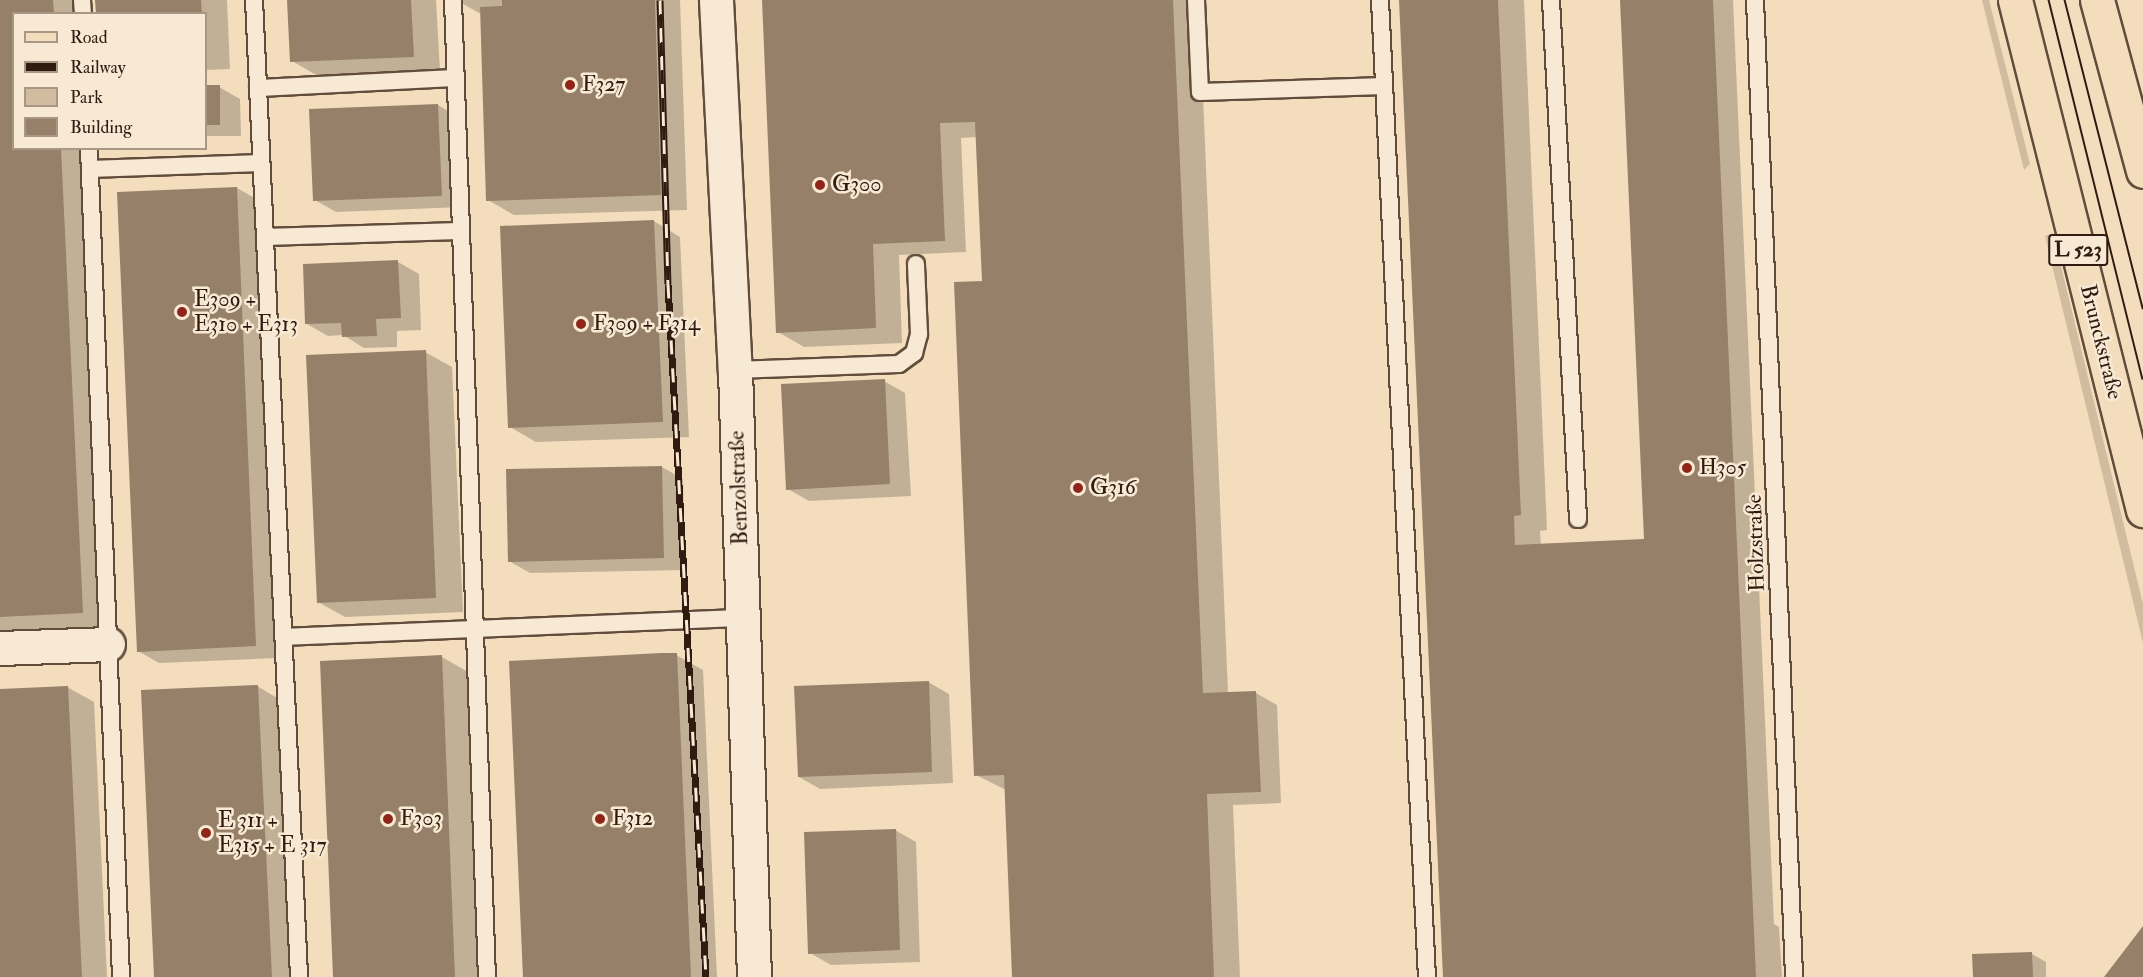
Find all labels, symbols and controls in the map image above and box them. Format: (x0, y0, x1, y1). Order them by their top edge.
legend (12, 12, 207, 150)
text: Road (70, 26, 108, 49)
text: Railway (70, 56, 126, 79)
place label: F327 (582, 72, 625, 98)
marker: F327 (563, 78, 577, 92)
text: Park (70, 86, 103, 109)
text: Building (70, 116, 132, 139)
place label: G300 (832, 172, 881, 198)
marker: G300 (813, 178, 827, 192)
road number: L 523 (2048, 232, 2108, 268)
street label: Brunckstraße (2074, 282, 2128, 402)
place label: E309 + E310 + E313 (194, 286, 298, 338)
marker: E309 + E310 + E313 (175, 305, 189, 319)
place label: F309 + F314 (593, 311, 700, 337)
marker: F309 + F314 (574, 317, 588, 331)
street label: Benzolstraße (724, 430, 754, 546)
place label: H305 (1699, 455, 1746, 481)
marker: H305 (1680, 461, 1694, 475)
place label: G316 (1090, 475, 1136, 501)
marker: G316 (1071, 481, 1085, 495)
street label: Holzstraße (1741, 494, 1771, 592)
place label: F303 (400, 806, 442, 832)
place label: F312 (612, 806, 653, 832)
place label: E 311 + E315 + E 317 (218, 807, 327, 858)
marker: F303 (381, 812, 395, 826)
marker: F312 (593, 812, 607, 826)
marker: E 311 + E315 + E 317 (199, 826, 213, 840)

